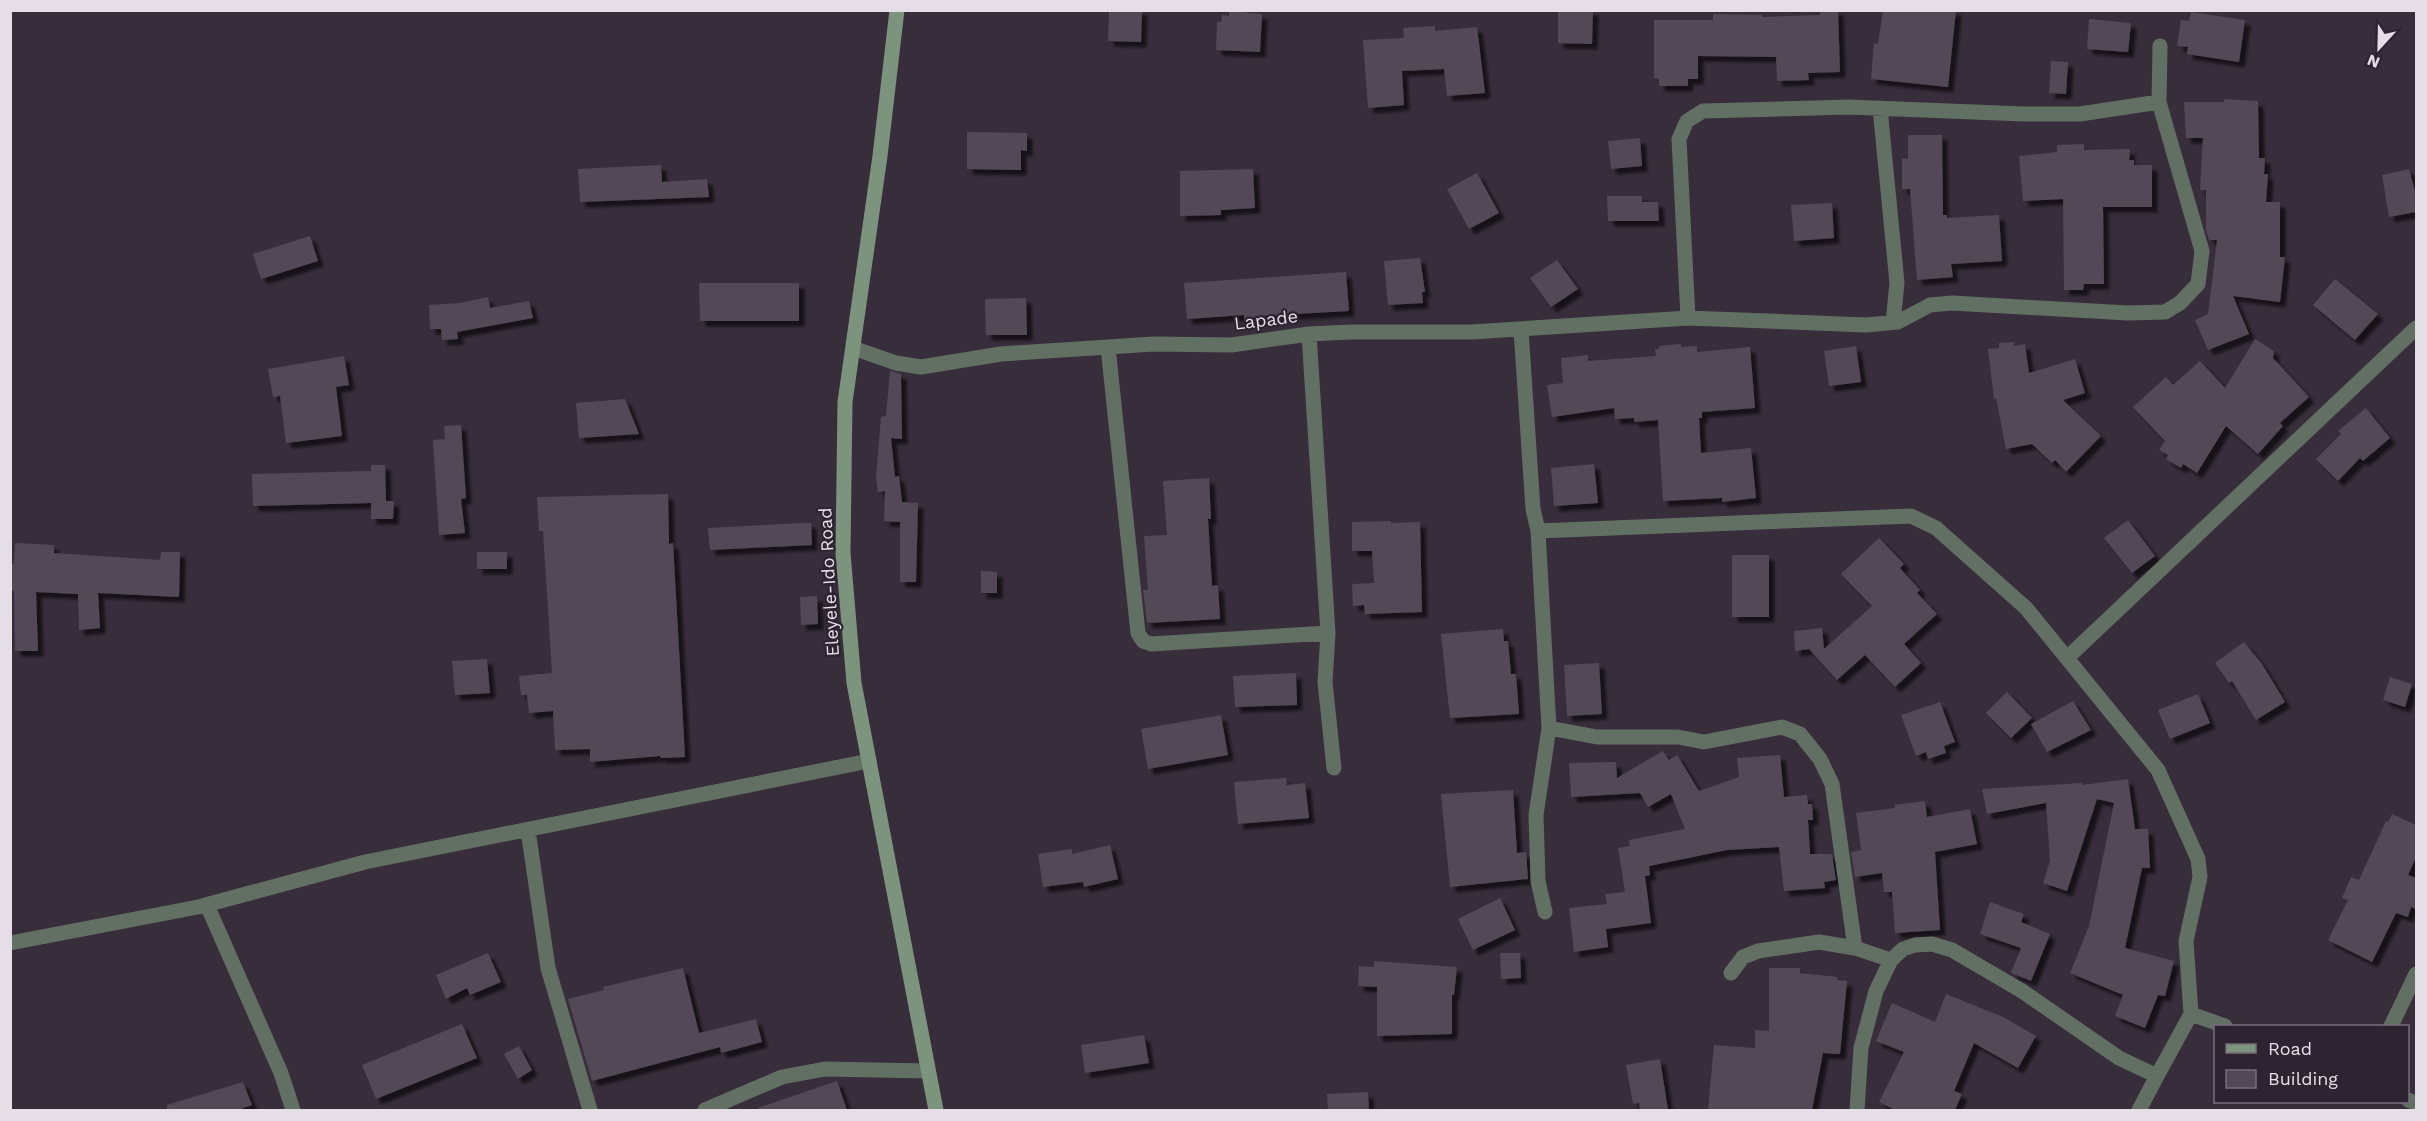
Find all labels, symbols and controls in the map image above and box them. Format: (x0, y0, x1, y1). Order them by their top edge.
north arrow (2349, 18, 2409, 78)
text: N (2365, 50, 2383, 72)
street label: Lapade (1233, 305, 1299, 334)
street label: Eleyele-Ido Road (814, 507, 843, 657)
legend (2214, 1025, 2409, 1103)
text: Road (2268, 1038, 2312, 1059)
text: Building (2268, 1068, 2338, 1089)

